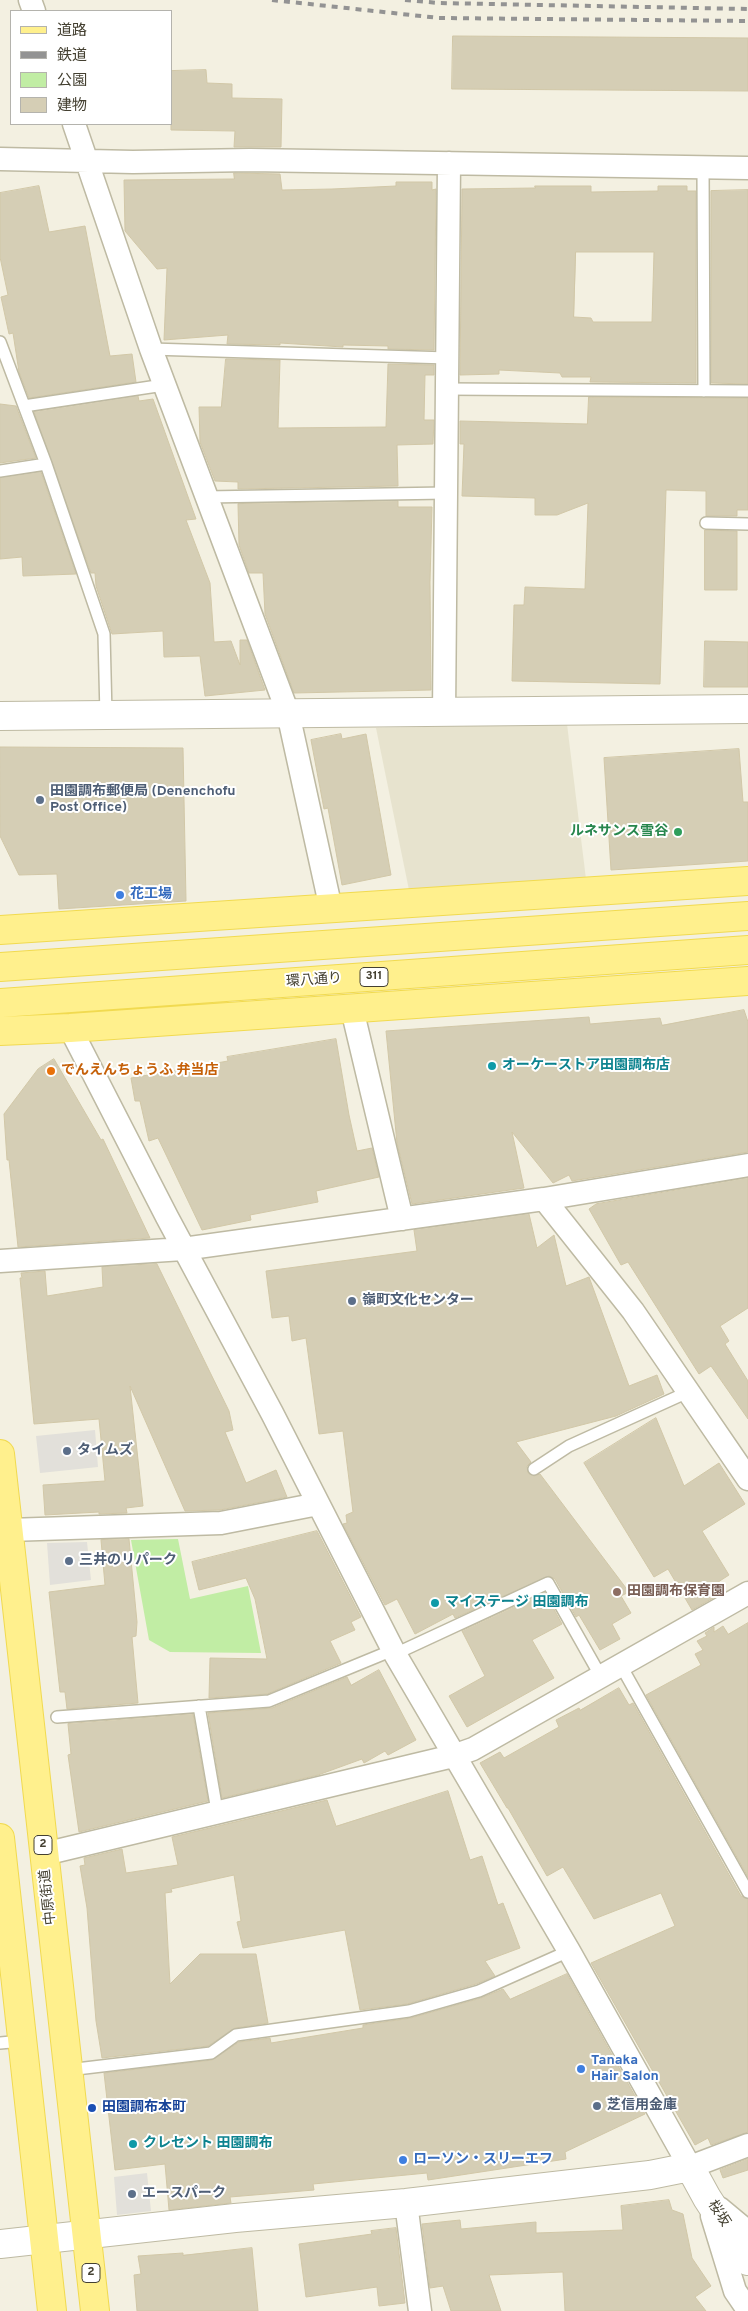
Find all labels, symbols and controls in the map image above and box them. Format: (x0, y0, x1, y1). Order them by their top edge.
legend (10, 10, 172, 125)
text: 道路 (57, 22, 87, 41)
text: 鉄道 (57, 47, 87, 66)
text: 公園 (57, 72, 87, 91)
text: 建物 (57, 97, 87, 116)
place label: 田園調布郵便局 (Denenchofu Post Office) (50, 784, 236, 816)
marker: 田園調布郵便局 (Denenchofu Post Office) (34, 794, 46, 806)
place label: ルネサンス雪谷 (570, 824, 668, 840)
marker: ルネサンス雪谷 (672, 826, 684, 838)
place label: 花工場 (130, 887, 172, 903)
marker: 花工場 (114, 889, 126, 901)
road number: 311 (360, 968, 388, 986)
street label: 環八通り (285, 971, 343, 991)
place label: オーケーストア田園調布店 (502, 1058, 670, 1074)
marker: オーケーストア田園調布店 (486, 1060, 498, 1072)
place label: でんえんちょうふ 弁当店 (61, 1063, 218, 1079)
marker: でんえんちょうふ 弁当店 (45, 1065, 57, 1077)
place label: 嶺町文化センター (362, 1293, 474, 1309)
marker: 嶺町文化センター (346, 1295, 358, 1307)
place label: タイムズ (77, 1443, 133, 1459)
marker: タイムズ (61, 1445, 73, 1457)
place label: 三井のリパーク (79, 1553, 177, 1569)
marker: 三井のリパーク (63, 1555, 75, 1567)
place label: 田園調布保育園 (627, 1584, 725, 1600)
marker: 田園調布保育園 (611, 1586, 623, 1598)
place label: マイステージ 田園調布 (445, 1595, 588, 1611)
marker: マイステージ 田園調布 (429, 1597, 441, 1609)
road number: 2 (34, 1836, 52, 1854)
street label: 中原街道 (38, 1868, 60, 1926)
place label: Tanaka Hair Salon (591, 2053, 659, 2086)
marker: Tanaka Hair Salon (575, 2063, 587, 2075)
place label: 芝信用金庫 (607, 2098, 677, 2114)
place label: 田園調布本町 (102, 2100, 186, 2116)
marker: 芝信用金庫 (591, 2100, 603, 2112)
marker: 田園調布本町 (86, 2102, 98, 2114)
place label: クレセント 田園調布 (143, 2136, 272, 2152)
marker: クレセント 田園調布 (127, 2138, 139, 2150)
place label: ローソン・スリーエフ (413, 2152, 553, 2168)
marker: ローソン・スリーエフ (397, 2154, 409, 2166)
place label: エースパーク (142, 2186, 226, 2202)
marker: エースパーク (126, 2188, 138, 2200)
street label: 桜坂 (703, 2198, 733, 2230)
road number: 2 (82, 2264, 100, 2282)

